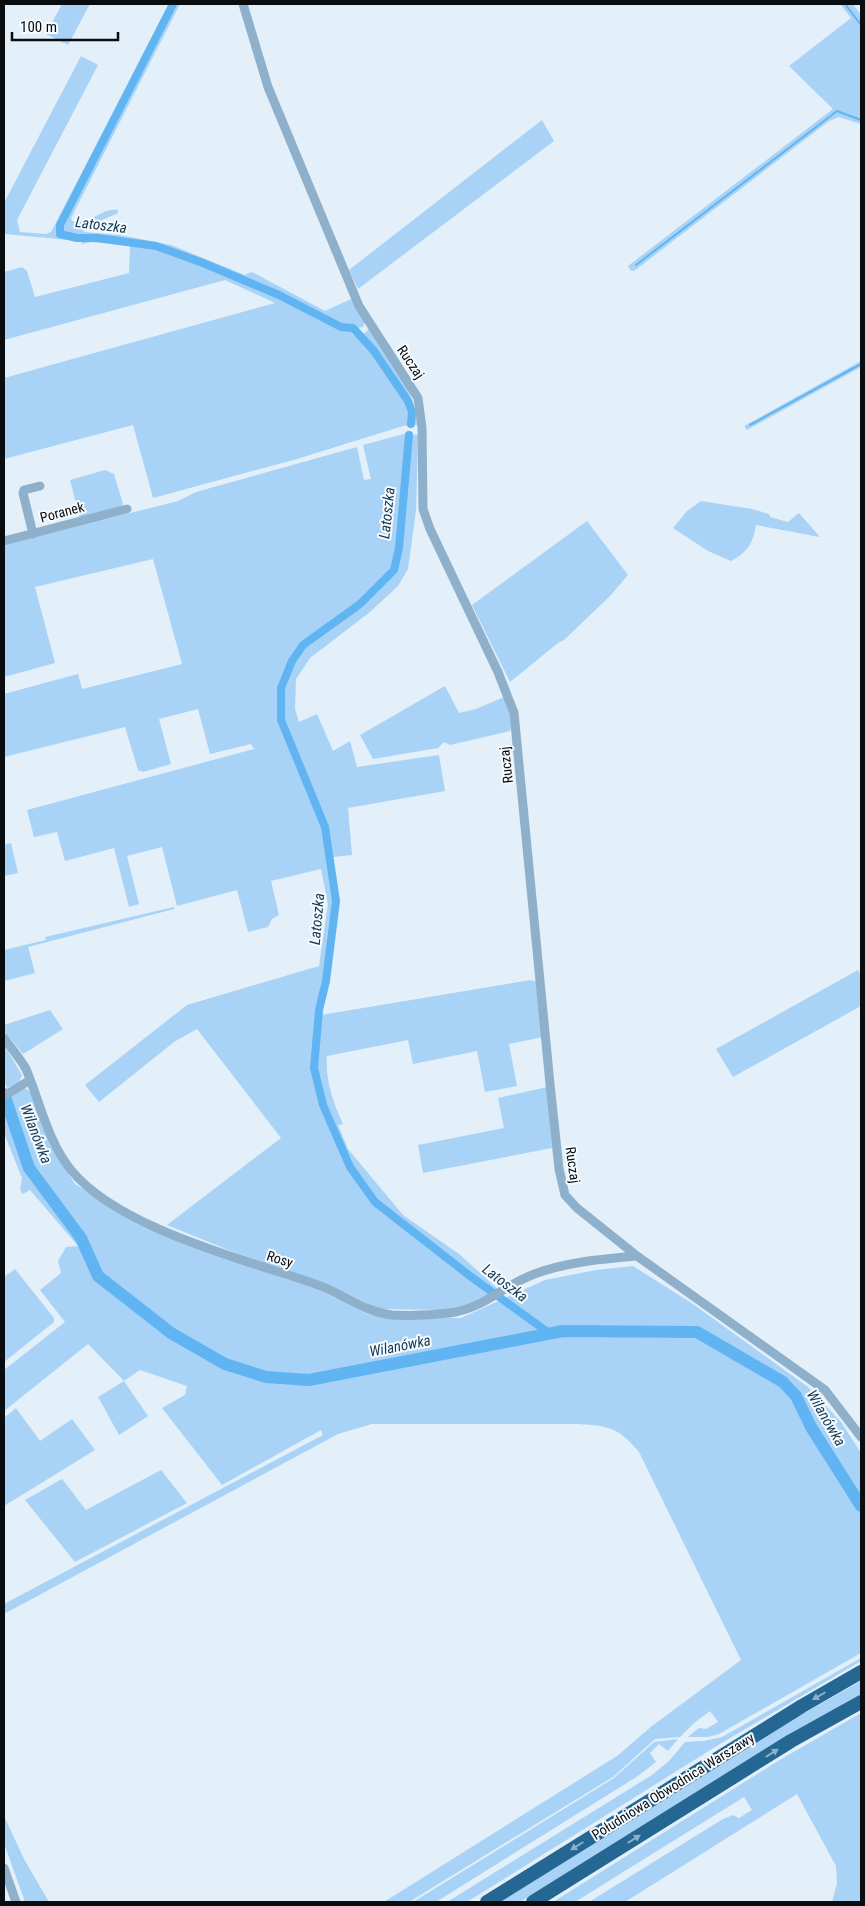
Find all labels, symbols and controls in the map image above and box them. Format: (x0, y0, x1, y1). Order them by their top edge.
scale bar (12, 10, 119, 42)
text: 100 m (20, 18, 57, 36)
water label: Latoszka (74, 213, 128, 237)
street label: Ruczaj (394, 342, 428, 382)
water label: Latoszka (375, 486, 399, 540)
street label: Poranek (38, 498, 86, 526)
street label: Ruczaj (496, 746, 516, 784)
water label: Latoszka (306, 892, 328, 946)
water label: Wilanówka (16, 1102, 56, 1166)
street label: Ruczaj (563, 1146, 583, 1184)
street label: Rosy (265, 1247, 295, 1271)
water label: Latoszka (479, 1260, 531, 1306)
water label: Wilanówka (368, 1331, 432, 1361)
water label: Wilanówka (803, 1387, 849, 1449)
one-way arrow (812, 1692, 826, 1701)
street label: Południowa Obwodnica Warszawy (589, 1729, 757, 1843)
one-way arrow (765, 1749, 778, 1758)
one-way arrow (627, 1835, 641, 1844)
one-way arrow (570, 1842, 583, 1851)

